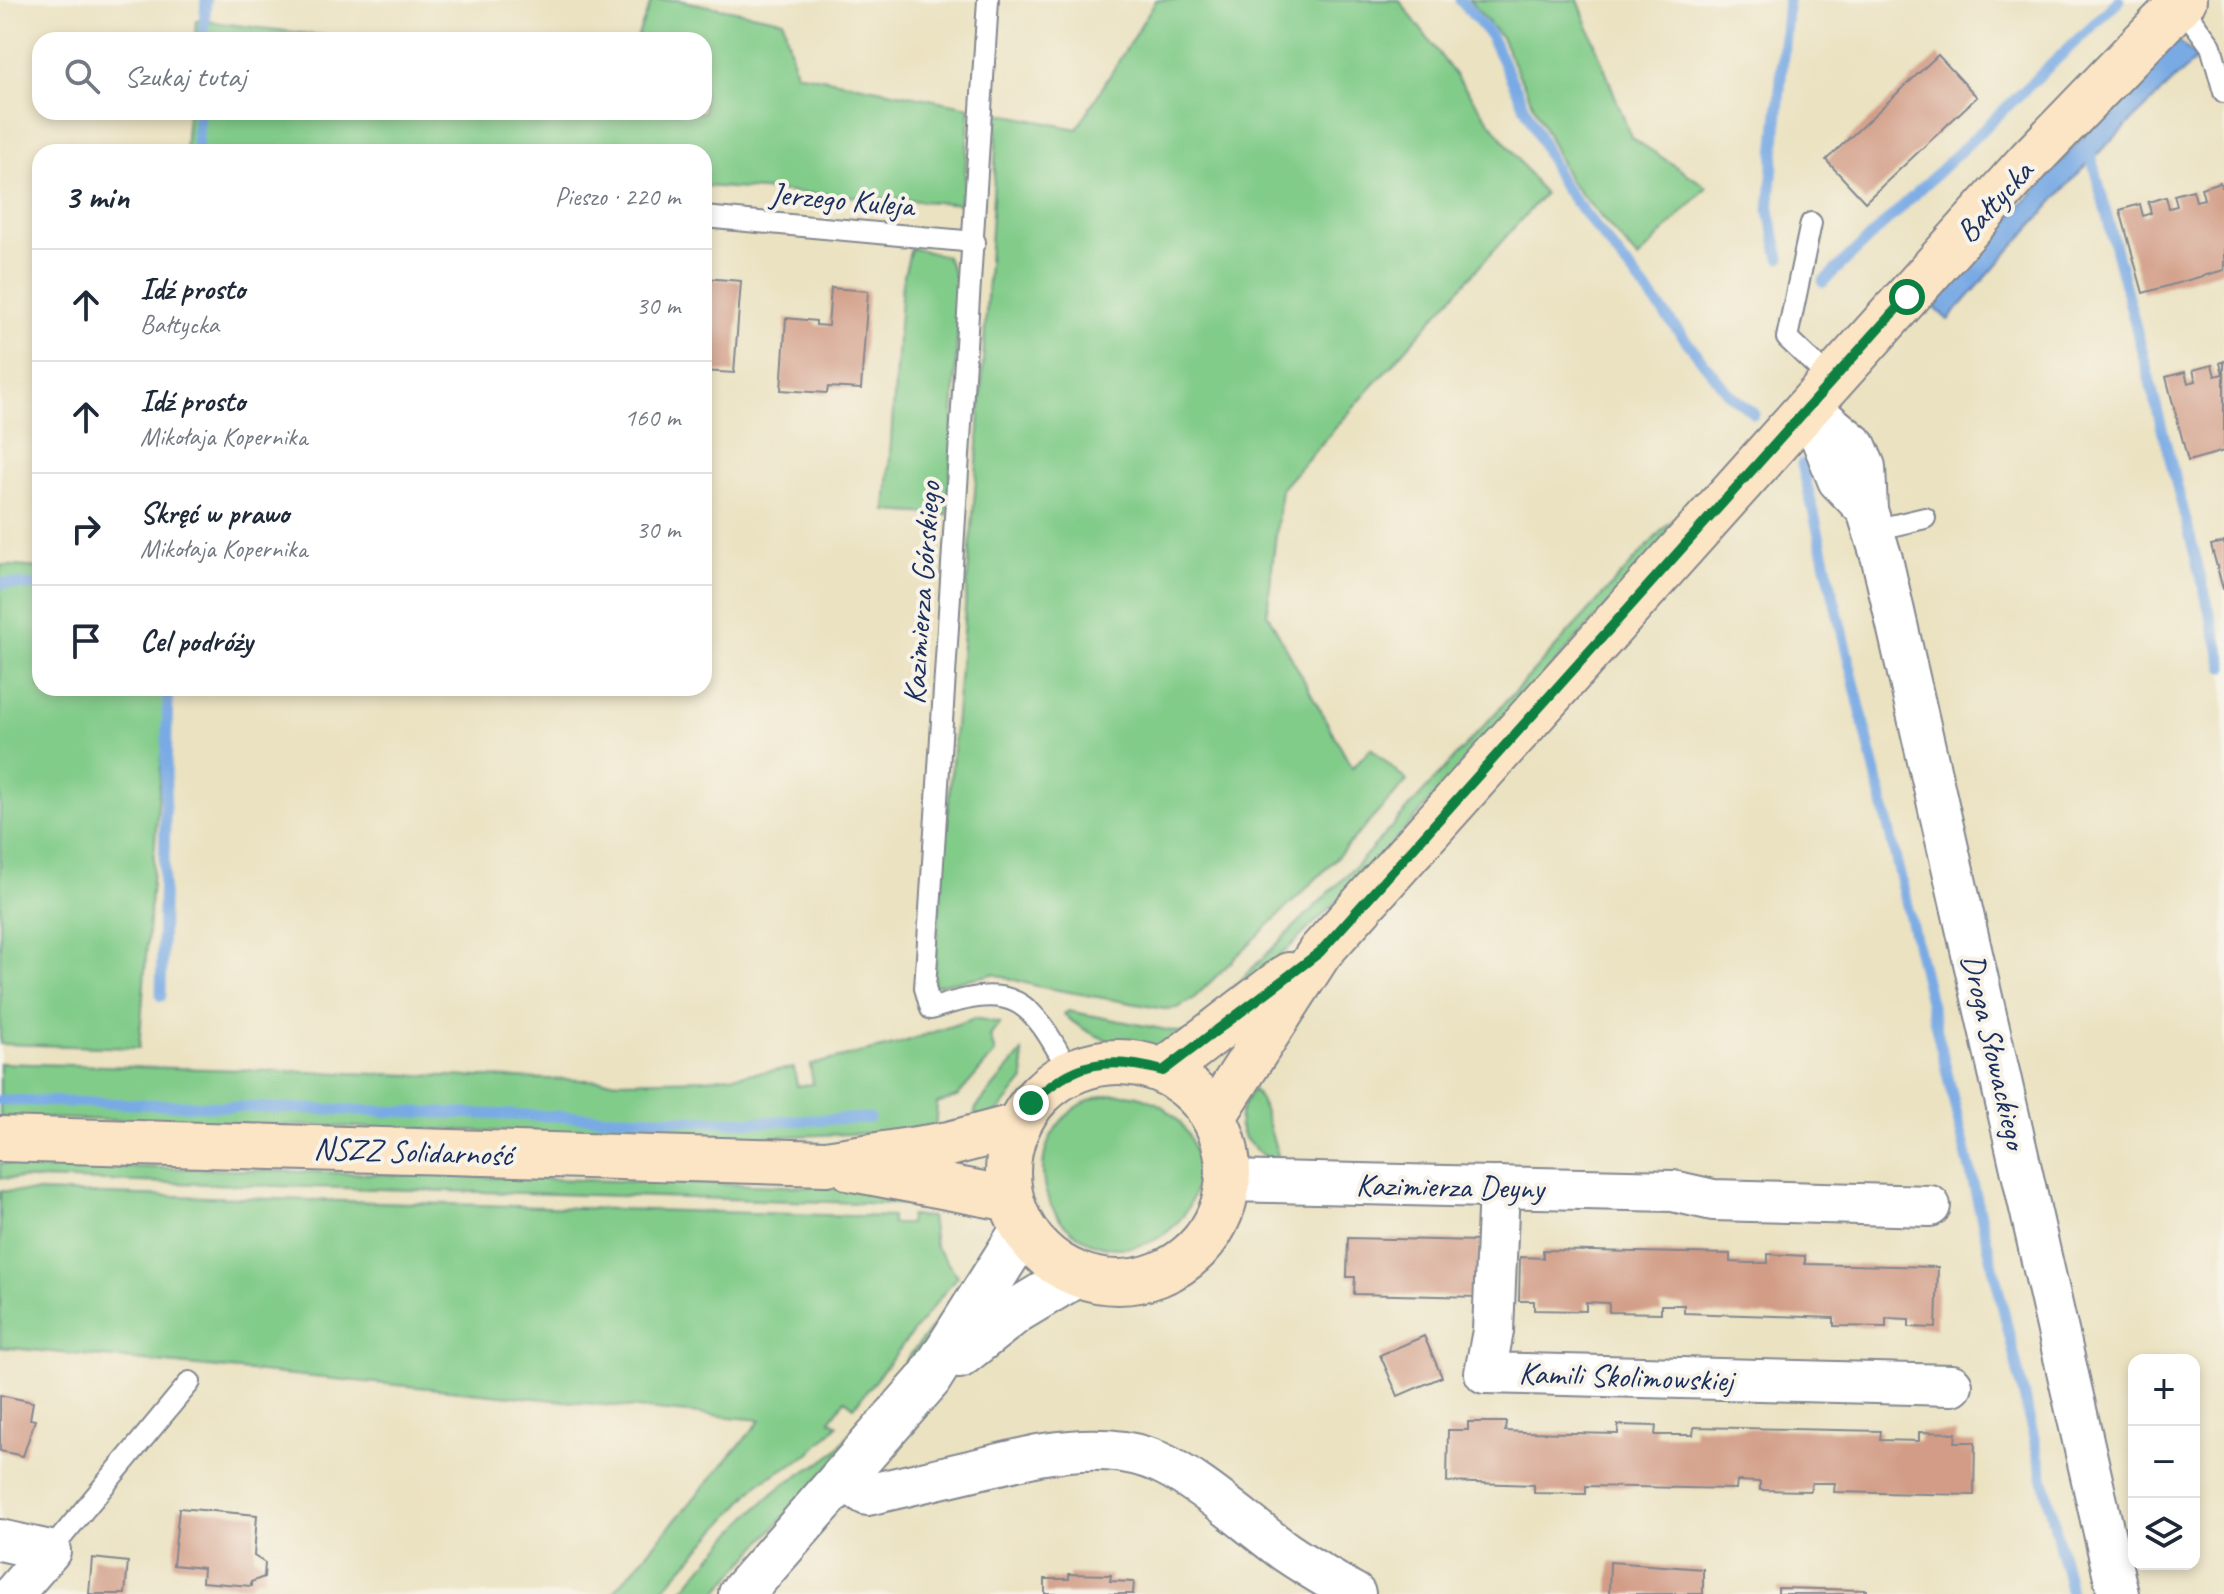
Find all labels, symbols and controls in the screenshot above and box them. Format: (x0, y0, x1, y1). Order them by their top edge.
search box (32, 32, 712, 120)
icon: search (60, 54, 104, 98)
text: Szukaj tutaj (124, 57, 246, 95)
street label: Bałtycka (1947, 150, 2043, 251)
street label: Jerzego Kuleja (766, 173, 918, 226)
text: 3 min (64, 175, 129, 218)
text: Pieszo · 220 m (555, 180, 680, 213)
text: Idź prosto (140, 270, 245, 308)
route start (1889, 279, 1925, 315)
icon: ahead (64, 283, 108, 327)
text: 30 m (636, 289, 680, 322)
text: Bałtycka (140, 308, 219, 341)
text: Idź prosto (140, 382, 245, 420)
icon: ahead (64, 395, 108, 439)
text: 160 m (624, 401, 680, 434)
text: Mikołaja Kopernika (140, 420, 307, 453)
street label: Kazimierza Górskiego (893, 479, 950, 706)
text: Skręć w prawo (140, 494, 289, 532)
icon: right (64, 507, 108, 551)
text: 30 m (636, 513, 680, 546)
text: Mikołaja Kopernika (140, 532, 307, 565)
icon: arrive (64, 619, 108, 663)
text: Cel podróży (140, 622, 253, 660)
street label: Droga Słowackiego (1952, 950, 2038, 1156)
route end (1013, 1085, 1049, 1121)
street label: NSZZ Solidarność (313, 1128, 518, 1176)
street label: Kazimierza Deyny (1356, 1164, 1547, 1209)
street label: Kamili Skolimowskiej (1518, 1352, 1737, 1401)
map controls (2128, 1354, 2200, 1570)
button: + (2128, 1354, 2200, 1426)
button: − (2128, 1426, 2200, 1498)
button: layers (2128, 1498, 2200, 1570)

